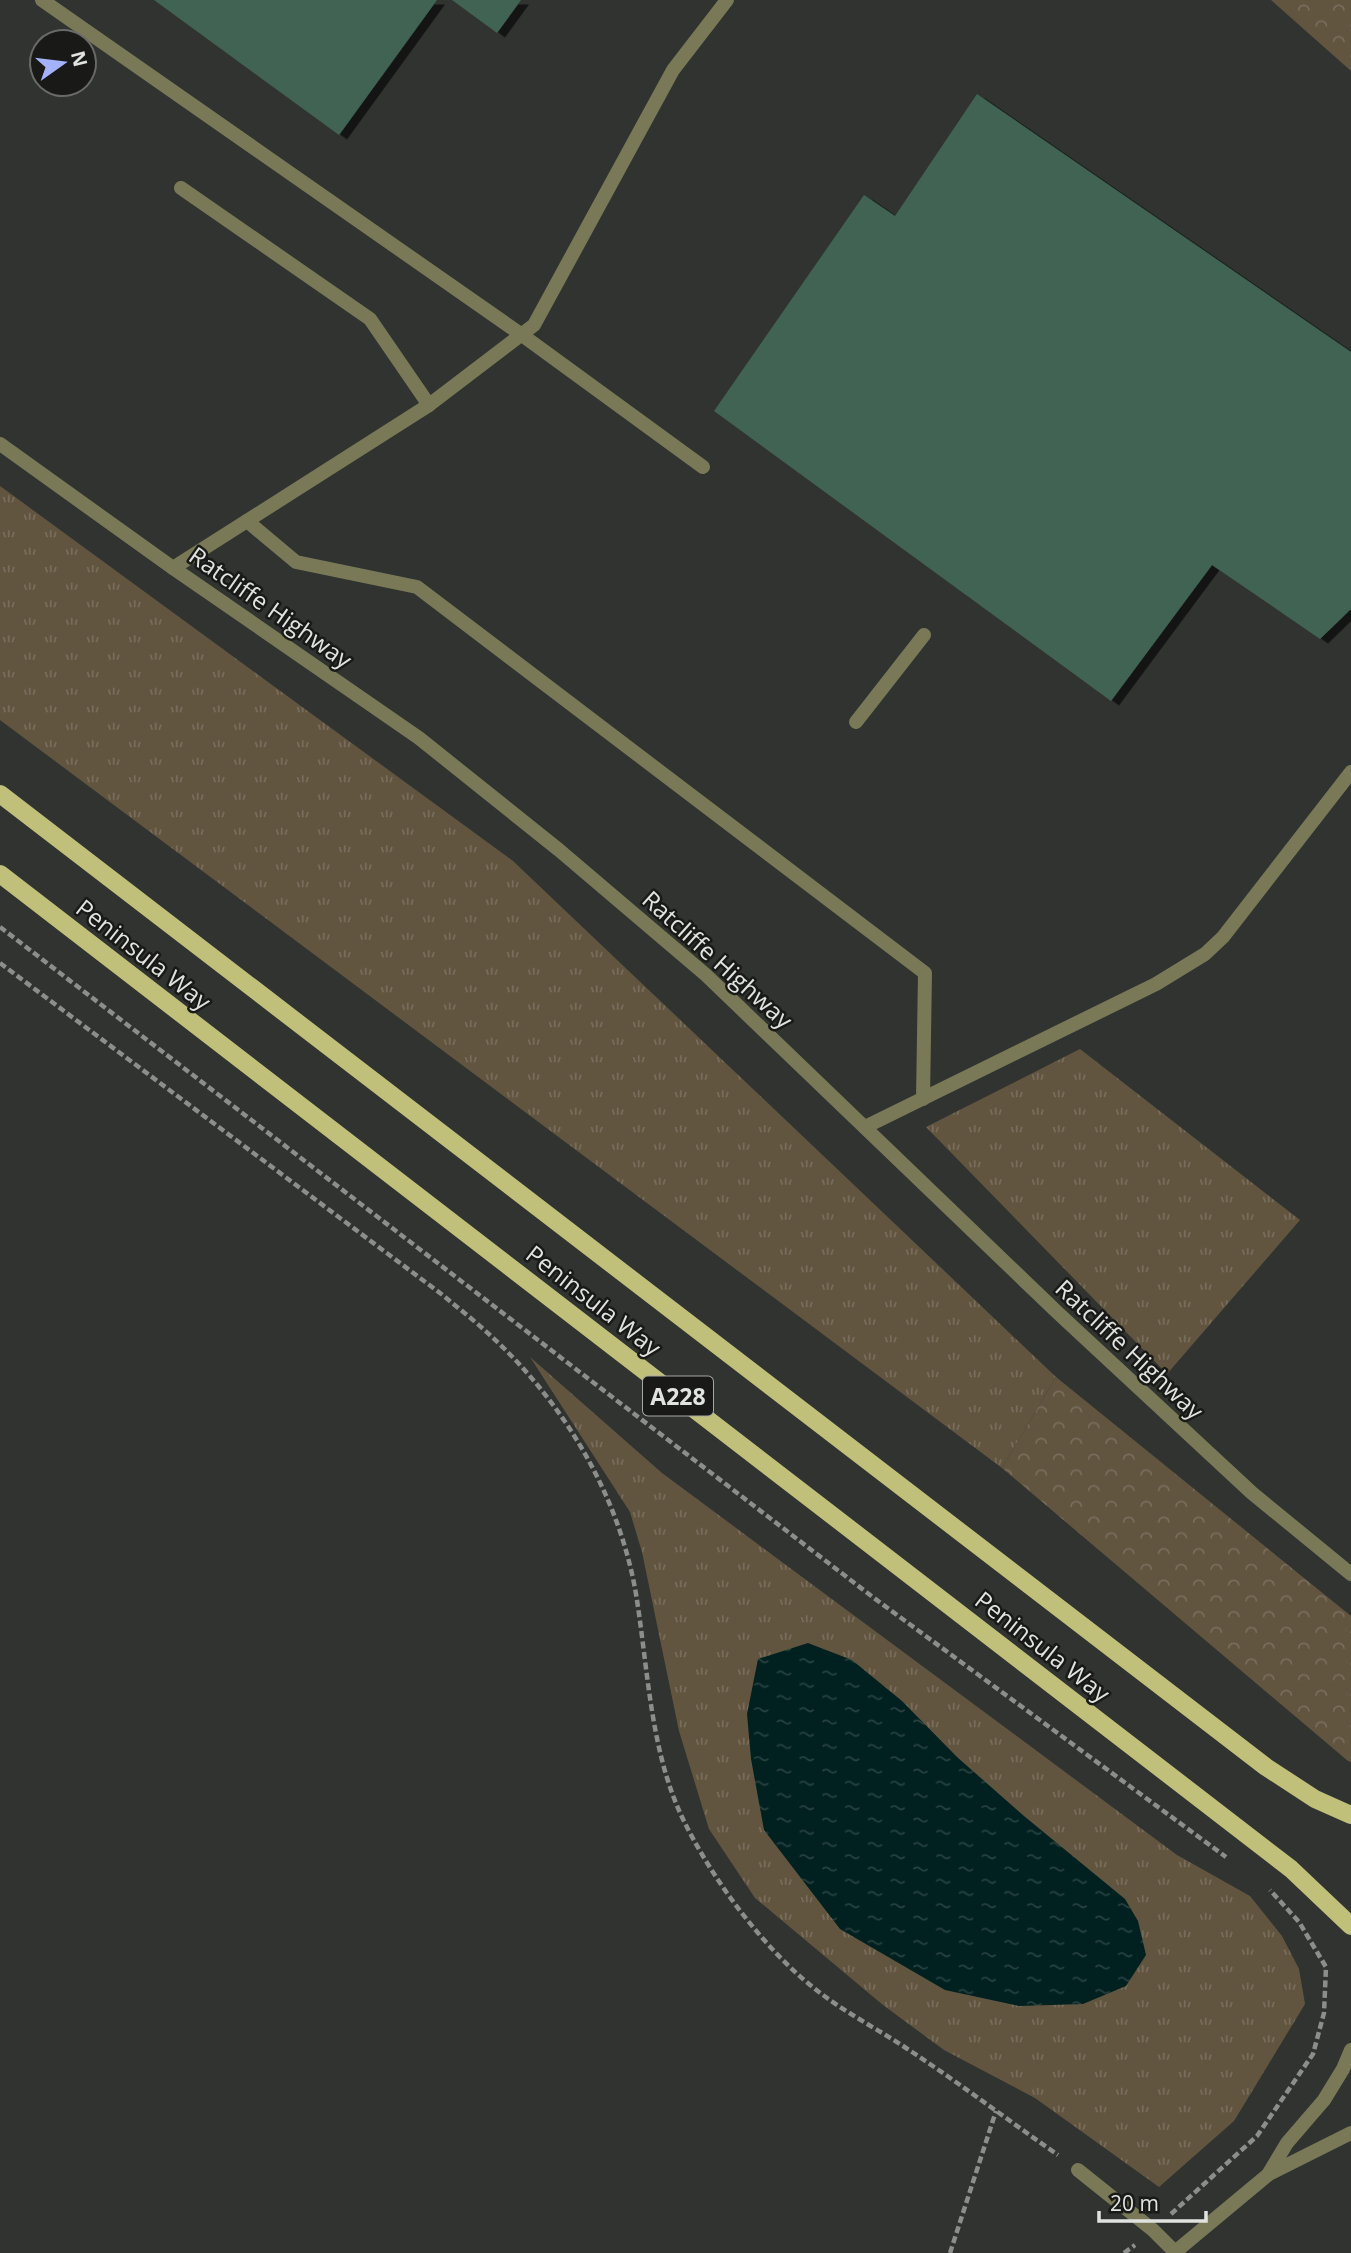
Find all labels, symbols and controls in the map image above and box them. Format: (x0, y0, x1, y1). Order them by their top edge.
north arrow (28, 28, 98, 98)
text: N (65, 48, 94, 70)
street label: Ratcliffe Highway (183, 539, 360, 676)
street label: Ratcliffe Highway (636, 883, 801, 1036)
street label: Peninsula Way (70, 891, 219, 1018)
street label: Peninsula Way (520, 1237, 669, 1364)
street label: Ratcliffe Highway (1049, 1272, 1212, 1427)
road number: A228 (643, 1376, 713, 1415)
street label: Peninsula Way (969, 1583, 1118, 1710)
scale bar (1099, 2180, 1206, 2224)
text: 20 m (1110, 2189, 1159, 2217)

